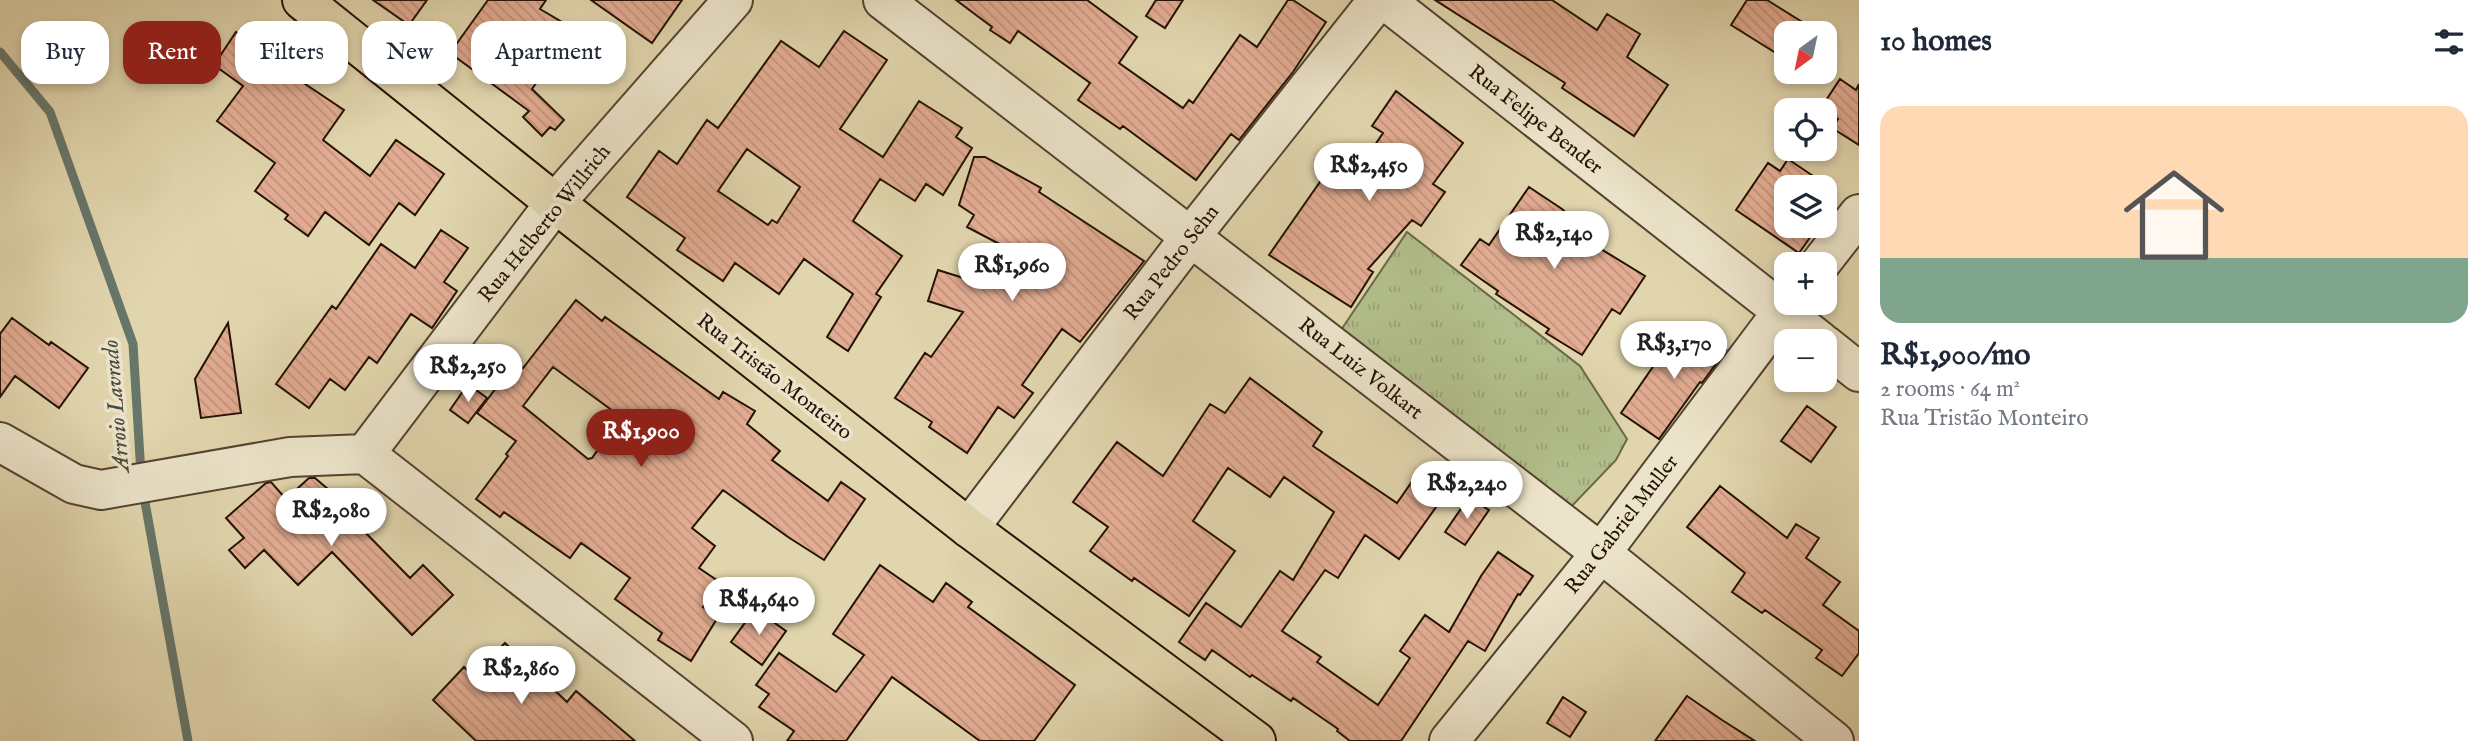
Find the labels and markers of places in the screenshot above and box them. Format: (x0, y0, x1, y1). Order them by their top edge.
pin: R$2,450 (1304, 144, 1434, 203)
pin: R$2,140 (1489, 212, 1619, 271)
pin: R$1,960 (947, 244, 1077, 303)
pin: R$3,170 (1609, 322, 1739, 381)
pin: R$2,250 (403, 344, 533, 404)
pin: R$1,900 (576, 410, 706, 469)
pin: R$2,240 (1402, 462, 1532, 521)
pin: R$2,080 (266, 489, 396, 548)
pin: R$4,640 (694, 578, 824, 637)
pin: R$2,860 (456, 646, 586, 706)

